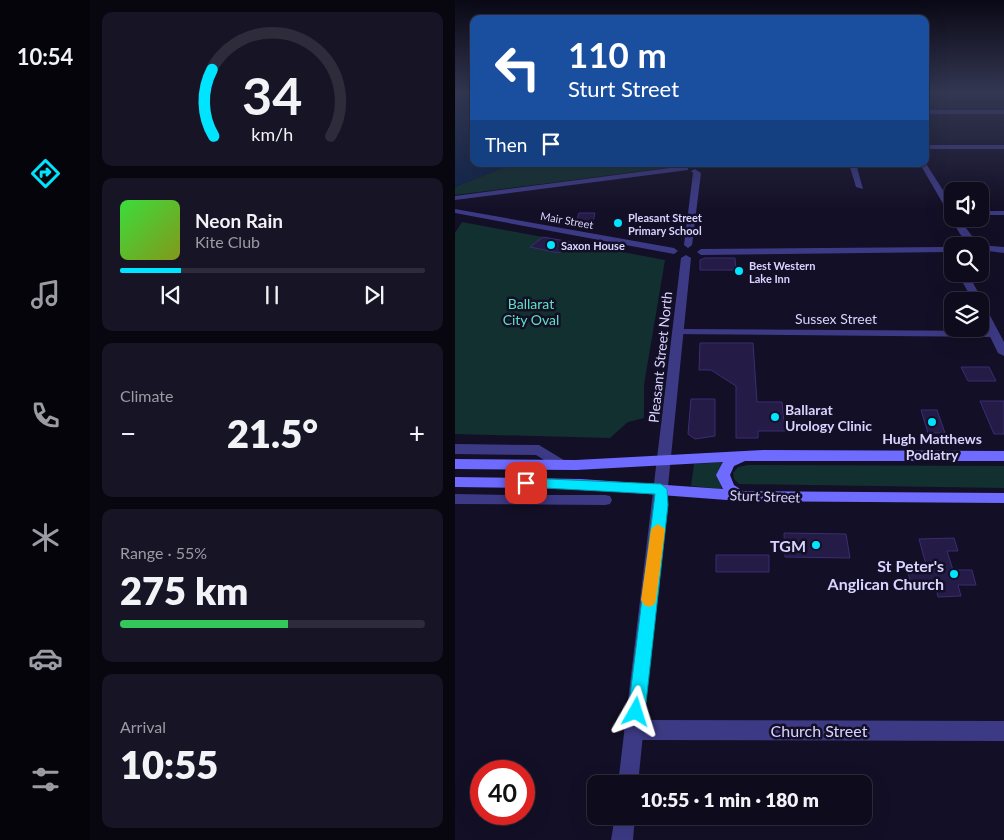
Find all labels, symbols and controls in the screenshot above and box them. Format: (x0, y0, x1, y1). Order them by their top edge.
text: 110 m (568, 33, 667, 75)
icon: left (485, 35, 550, 100)
text: 10:54 (17, 43, 73, 70)
text: 34 (242, 64, 303, 126)
text: Sturt Street (568, 75, 679, 102)
text: km/h (252, 123, 293, 145)
icon: arrive (537, 130, 565, 158)
text: Then (485, 133, 527, 156)
icon: directions (28, 156, 63, 191)
map controls (944, 182, 989, 337)
button: sound (944, 182, 989, 227)
text: Neon Rain (195, 209, 283, 232)
street label: Mair Street (539, 209, 595, 231)
place label: Pleasant Street Primary School (628, 211, 703, 237)
marker: Pleasant Street Primary School (612, 217, 624, 229)
text: Kite Club (195, 232, 260, 251)
button: search (944, 237, 989, 282)
marker: Saxon House (545, 239, 557, 251)
place label: Saxon House (561, 239, 625, 252)
place label: Best Western Lake Inn (749, 259, 815, 285)
marker: Best Western Lake Inn (733, 265, 745, 277)
icon: music (28, 277, 63, 312)
icon: previous (157, 281, 185, 309)
icon: pause (258, 281, 286, 309)
icon: next (360, 281, 388, 309)
street label: Pleasant Street North (645, 290, 675, 424)
button: layers (944, 292, 989, 337)
park label: Ballarat City Oval (503, 295, 559, 328)
street label: Sussex Street (795, 310, 877, 327)
text: Climate (120, 386, 173, 405)
icon: phone (28, 398, 63, 433)
place label: Ballarat Urology Clinic (785, 401, 872, 434)
text: 21.5° (227, 410, 318, 456)
marker: Ballarat Urology Clinic (769, 411, 781, 423)
text: − (120, 416, 136, 450)
text: + (409, 416, 425, 450)
marker: Hugh Matthews Podiatry (926, 416, 938, 428)
place label: Hugh Matthews Podiatry (882, 430, 982, 463)
pin (505, 462, 547, 504)
icon: arrive (512, 469, 540, 497)
street label: Sturt Street (729, 486, 801, 506)
icon: climate (28, 520, 63, 555)
place label: TGM (770, 536, 806, 555)
marker: TGM (810, 539, 822, 551)
text: Range · 55% (120, 543, 207, 562)
place label: St Peter's Anglican Church (827, 556, 944, 593)
text: 275 km (120, 567, 248, 613)
marker: St Peter's Anglican Church (948, 568, 960, 580)
icon: car (28, 641, 63, 676)
position arrow (609, 685, 661, 737)
text: Arrival (120, 717, 166, 736)
street label: Church Street (771, 721, 868, 740)
text: 10:55 (120, 741, 218, 787)
speed limit sign: 40 (470, 760, 535, 825)
icon: filters (28, 762, 63, 797)
text: 10:55 · 1 min · 180 m (640, 788, 819, 811)

